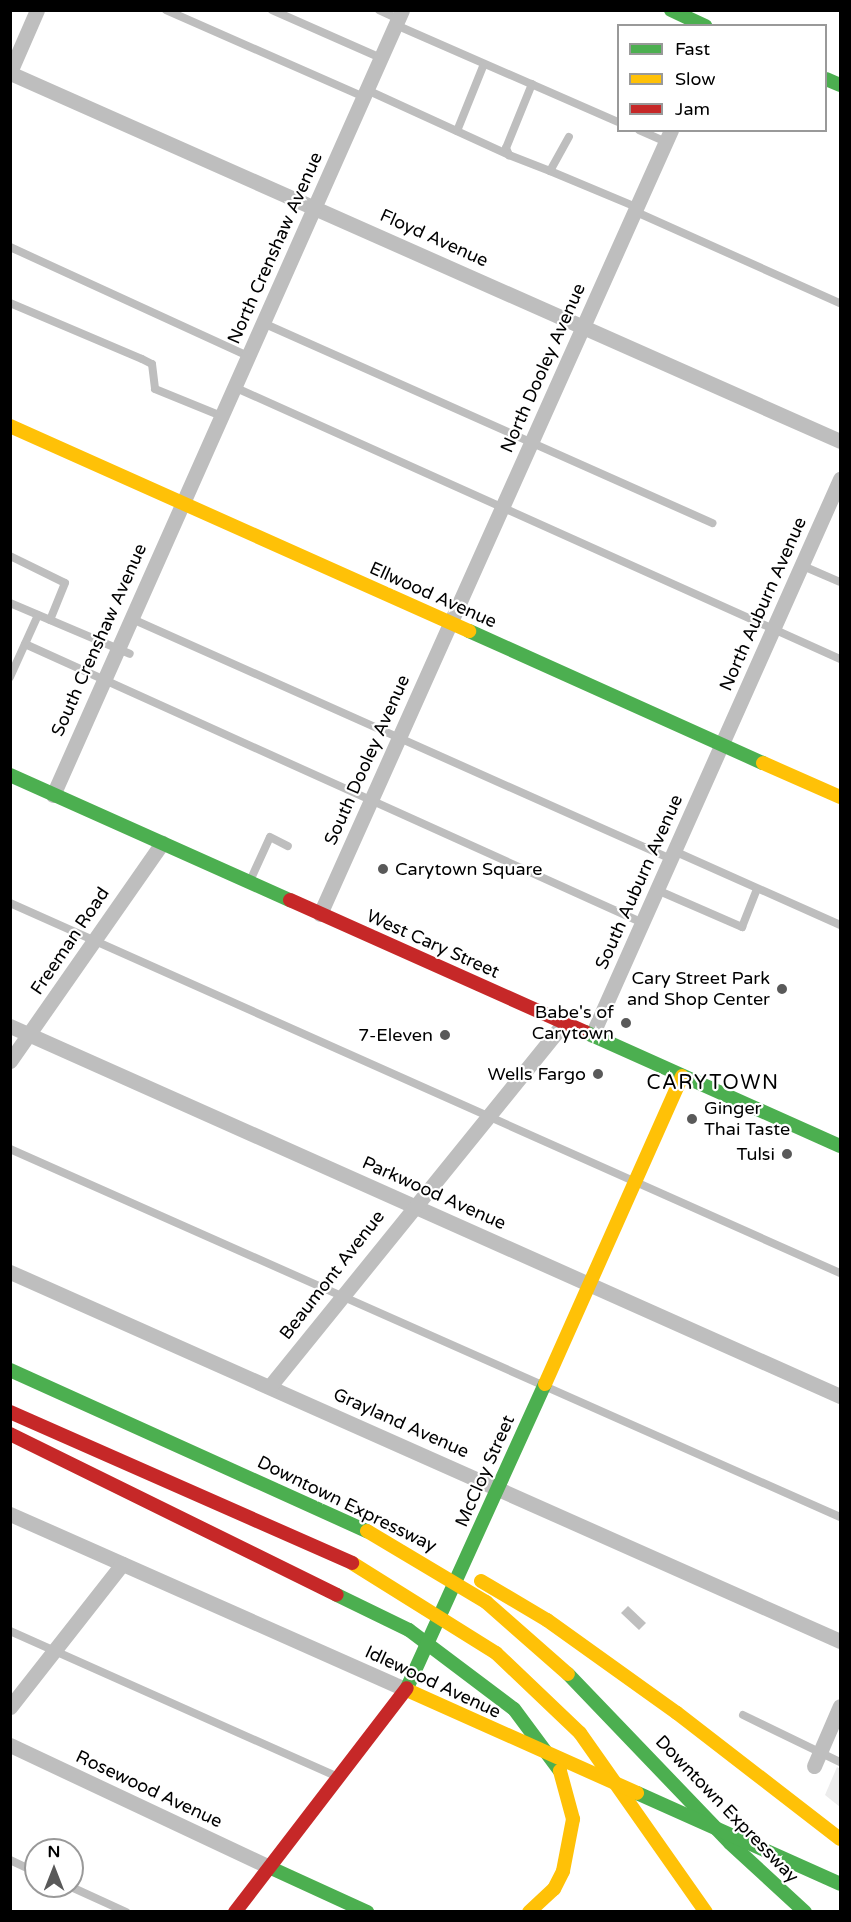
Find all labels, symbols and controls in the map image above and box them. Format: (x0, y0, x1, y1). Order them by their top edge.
legend (617, 24, 827, 132)
text: Fast (675, 38, 710, 60)
text: Slow (675, 68, 716, 90)
text: Jam (675, 98, 710, 120)
street label: North Crenshaw Avenue (223, 149, 327, 347)
street label: Floyd Avenue (377, 205, 491, 271)
street label: North Dooley Avenue (496, 280, 590, 456)
street label: North Auburn Avenue (715, 514, 811, 694)
street label: South Crenshaw Avenue (47, 540, 151, 740)
street label: Ellwood Avenue (366, 557, 500, 633)
street label: South Dooley Avenue (320, 672, 414, 848)
street label: South Auburn Avenue (591, 791, 687, 973)
place label: Carytown Square (395, 858, 542, 880)
marker: Carytown Square (376, 862, 390, 876)
street label: Freeman Road (26, 883, 114, 999)
street label: West Cary Street (363, 905, 503, 983)
place label: Cary Street Park and Shop Center (627, 968, 770, 1010)
marker: Cary Street Park and Shop Center (775, 982, 789, 996)
place label: Babe's of Carytown (532, 1002, 614, 1044)
marker: Babe's of Carytown (619, 1016, 633, 1030)
place label: 7-Eleven (358, 1024, 433, 1046)
marker: 7-Eleven (438, 1028, 452, 1042)
place label: Wells Fargo (488, 1063, 586, 1085)
marker: Wells Fargo (591, 1067, 605, 1081)
district label: CARYTOWN (647, 1071, 779, 1095)
place label: Ginger Thai Taste (704, 1098, 790, 1140)
marker: Ginger Thai Taste (685, 1112, 699, 1126)
place label: Tulsi (737, 1143, 775, 1165)
marker: Tulsi (780, 1147, 794, 1161)
street label: Parkwood Avenue (359, 1152, 509, 1234)
street label: Beaumont Avenue (275, 1206, 389, 1344)
street label: Grayland Avenue (330, 1383, 472, 1463)
street label: McCloy Street (451, 1412, 519, 1530)
street label: Downtown Expressway (254, 1451, 440, 1557)
street label: Idlewood Avenue (362, 1641, 504, 1723)
street label: Downtown Expressway (651, 1731, 803, 1887)
street label: Rosewood Avenue (72, 1746, 226, 1832)
north arrow (24, 1838, 84, 1898)
text: N (48, 1842, 60, 1862)

